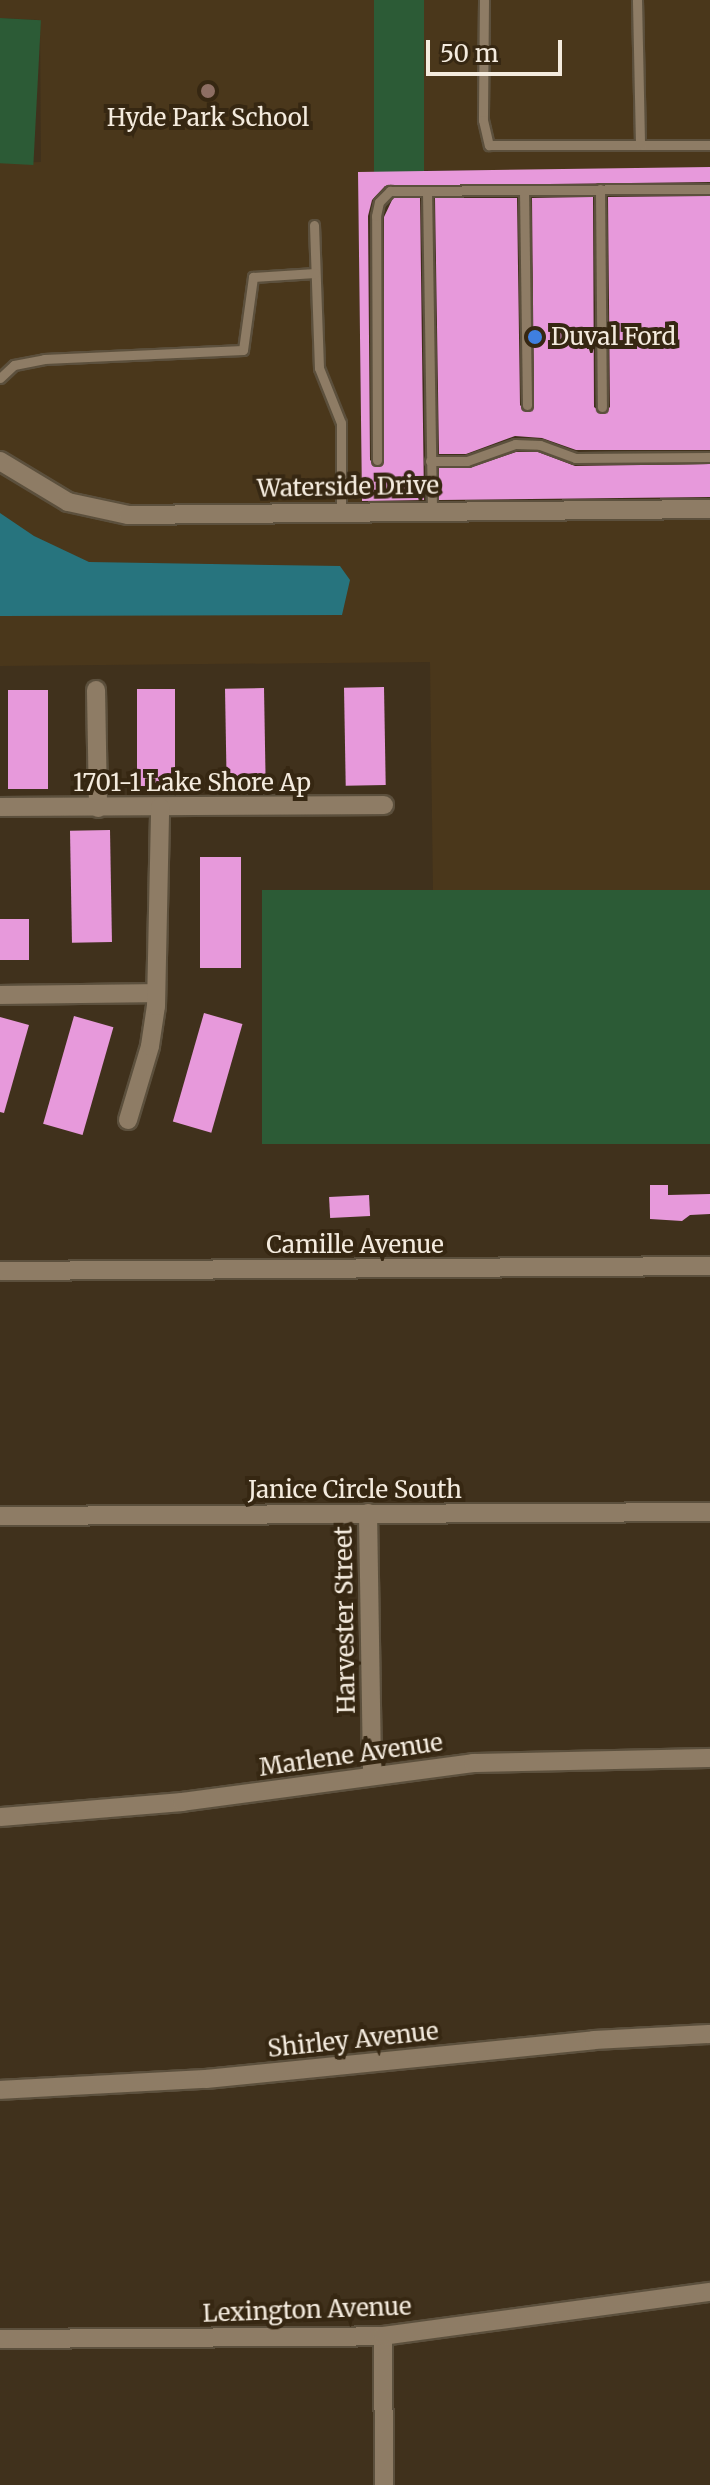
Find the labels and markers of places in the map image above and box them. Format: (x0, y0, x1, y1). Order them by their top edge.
marker: Hyde Park School (199, 82, 217, 100)
place label: Hyde Park School (107, 104, 309, 132)
place label: Duval Ford (551, 323, 676, 351)
marker: Duval Ford (526, 328, 544, 346)

